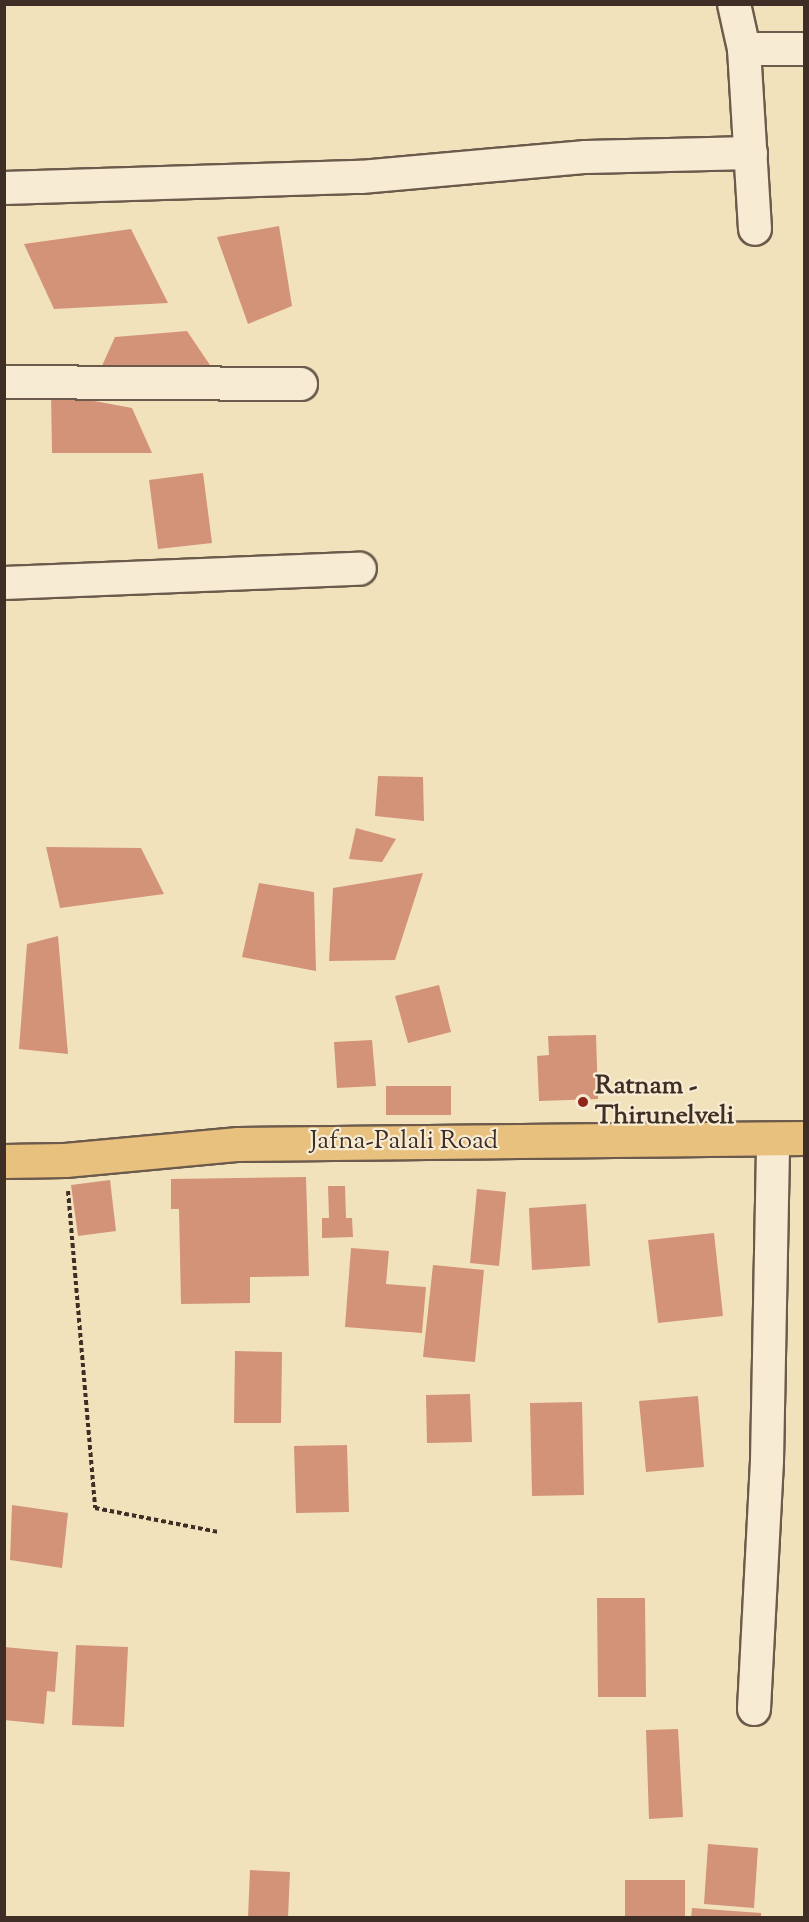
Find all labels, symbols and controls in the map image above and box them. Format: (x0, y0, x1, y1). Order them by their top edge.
place label: Ratnam - Thirunelveli (595, 1071, 734, 1132)
marker: Ratnam - Thirunelveli (576, 1095, 590, 1109)
street label: Jafna-Palali Road (310, 1126, 498, 1158)

